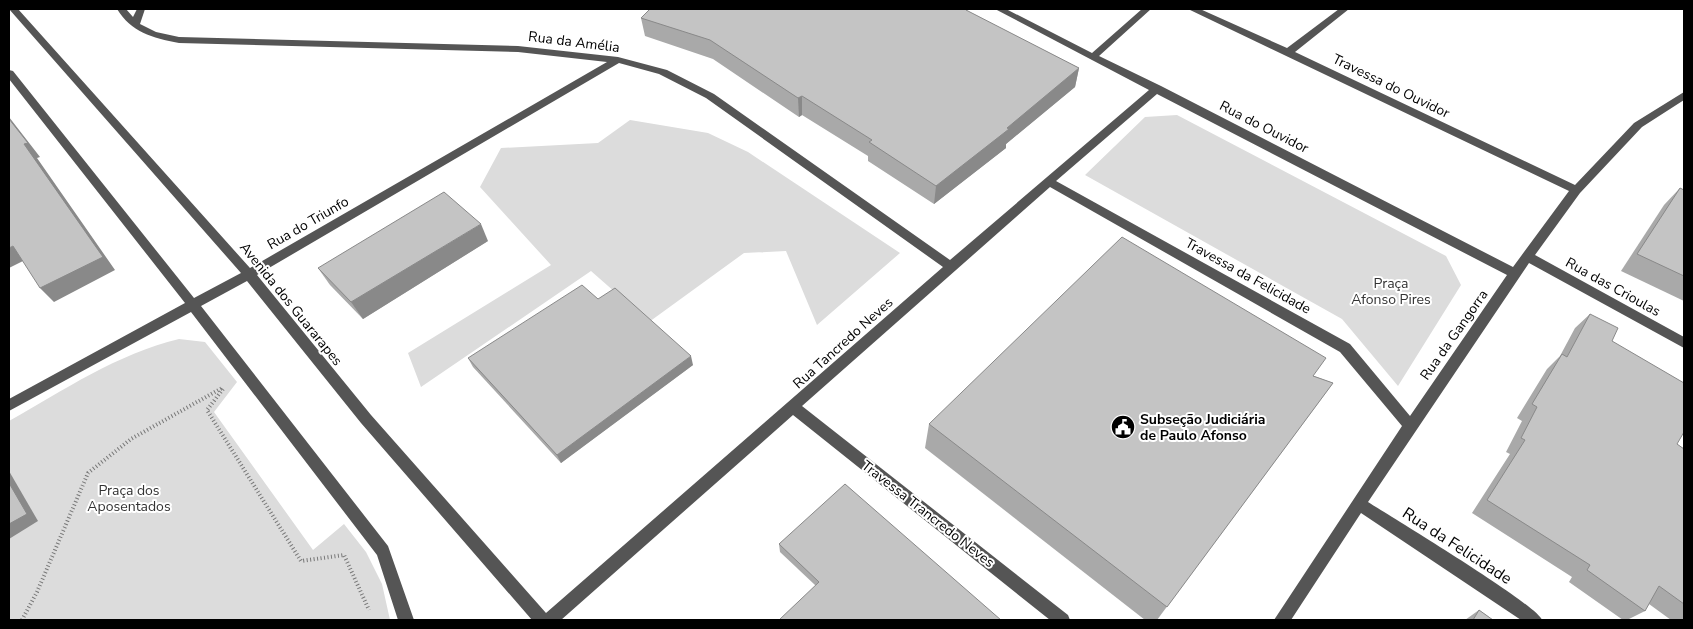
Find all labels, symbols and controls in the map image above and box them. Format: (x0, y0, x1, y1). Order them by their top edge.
street label: Rua da Amélia (527, 27, 621, 57)
street label: Travessa do Ouvidor (1329, 49, 1453, 123)
street label: Rua do Ouvidor (1216, 96, 1312, 158)
street label: Rua do Triunfo (264, 192, 353, 254)
street label: Travessa da Felicidade (1182, 234, 1314, 318)
street label: Avenida dos Guararapes (235, 238, 347, 370)
street label: Rua das Crioulas (1562, 253, 1664, 321)
park label: Praça Afonso Pires (1351, 274, 1431, 309)
street label: Rua da Gangorra (1416, 286, 1492, 384)
street label: Rua Tancredo Neves (789, 293, 897, 393)
place label: Subseção Judiciária de Paulo Afonso (1140, 410, 1265, 445)
public building icon: Subseção Judiciária de Paulo Afonso (1110, 414, 1136, 440)
street label: Travessa Trancredo Neves (858, 456, 999, 572)
park label: Praça dos Aposentados (87, 481, 171, 516)
street label: Rua da Felicidade (1398, 502, 1516, 590)

